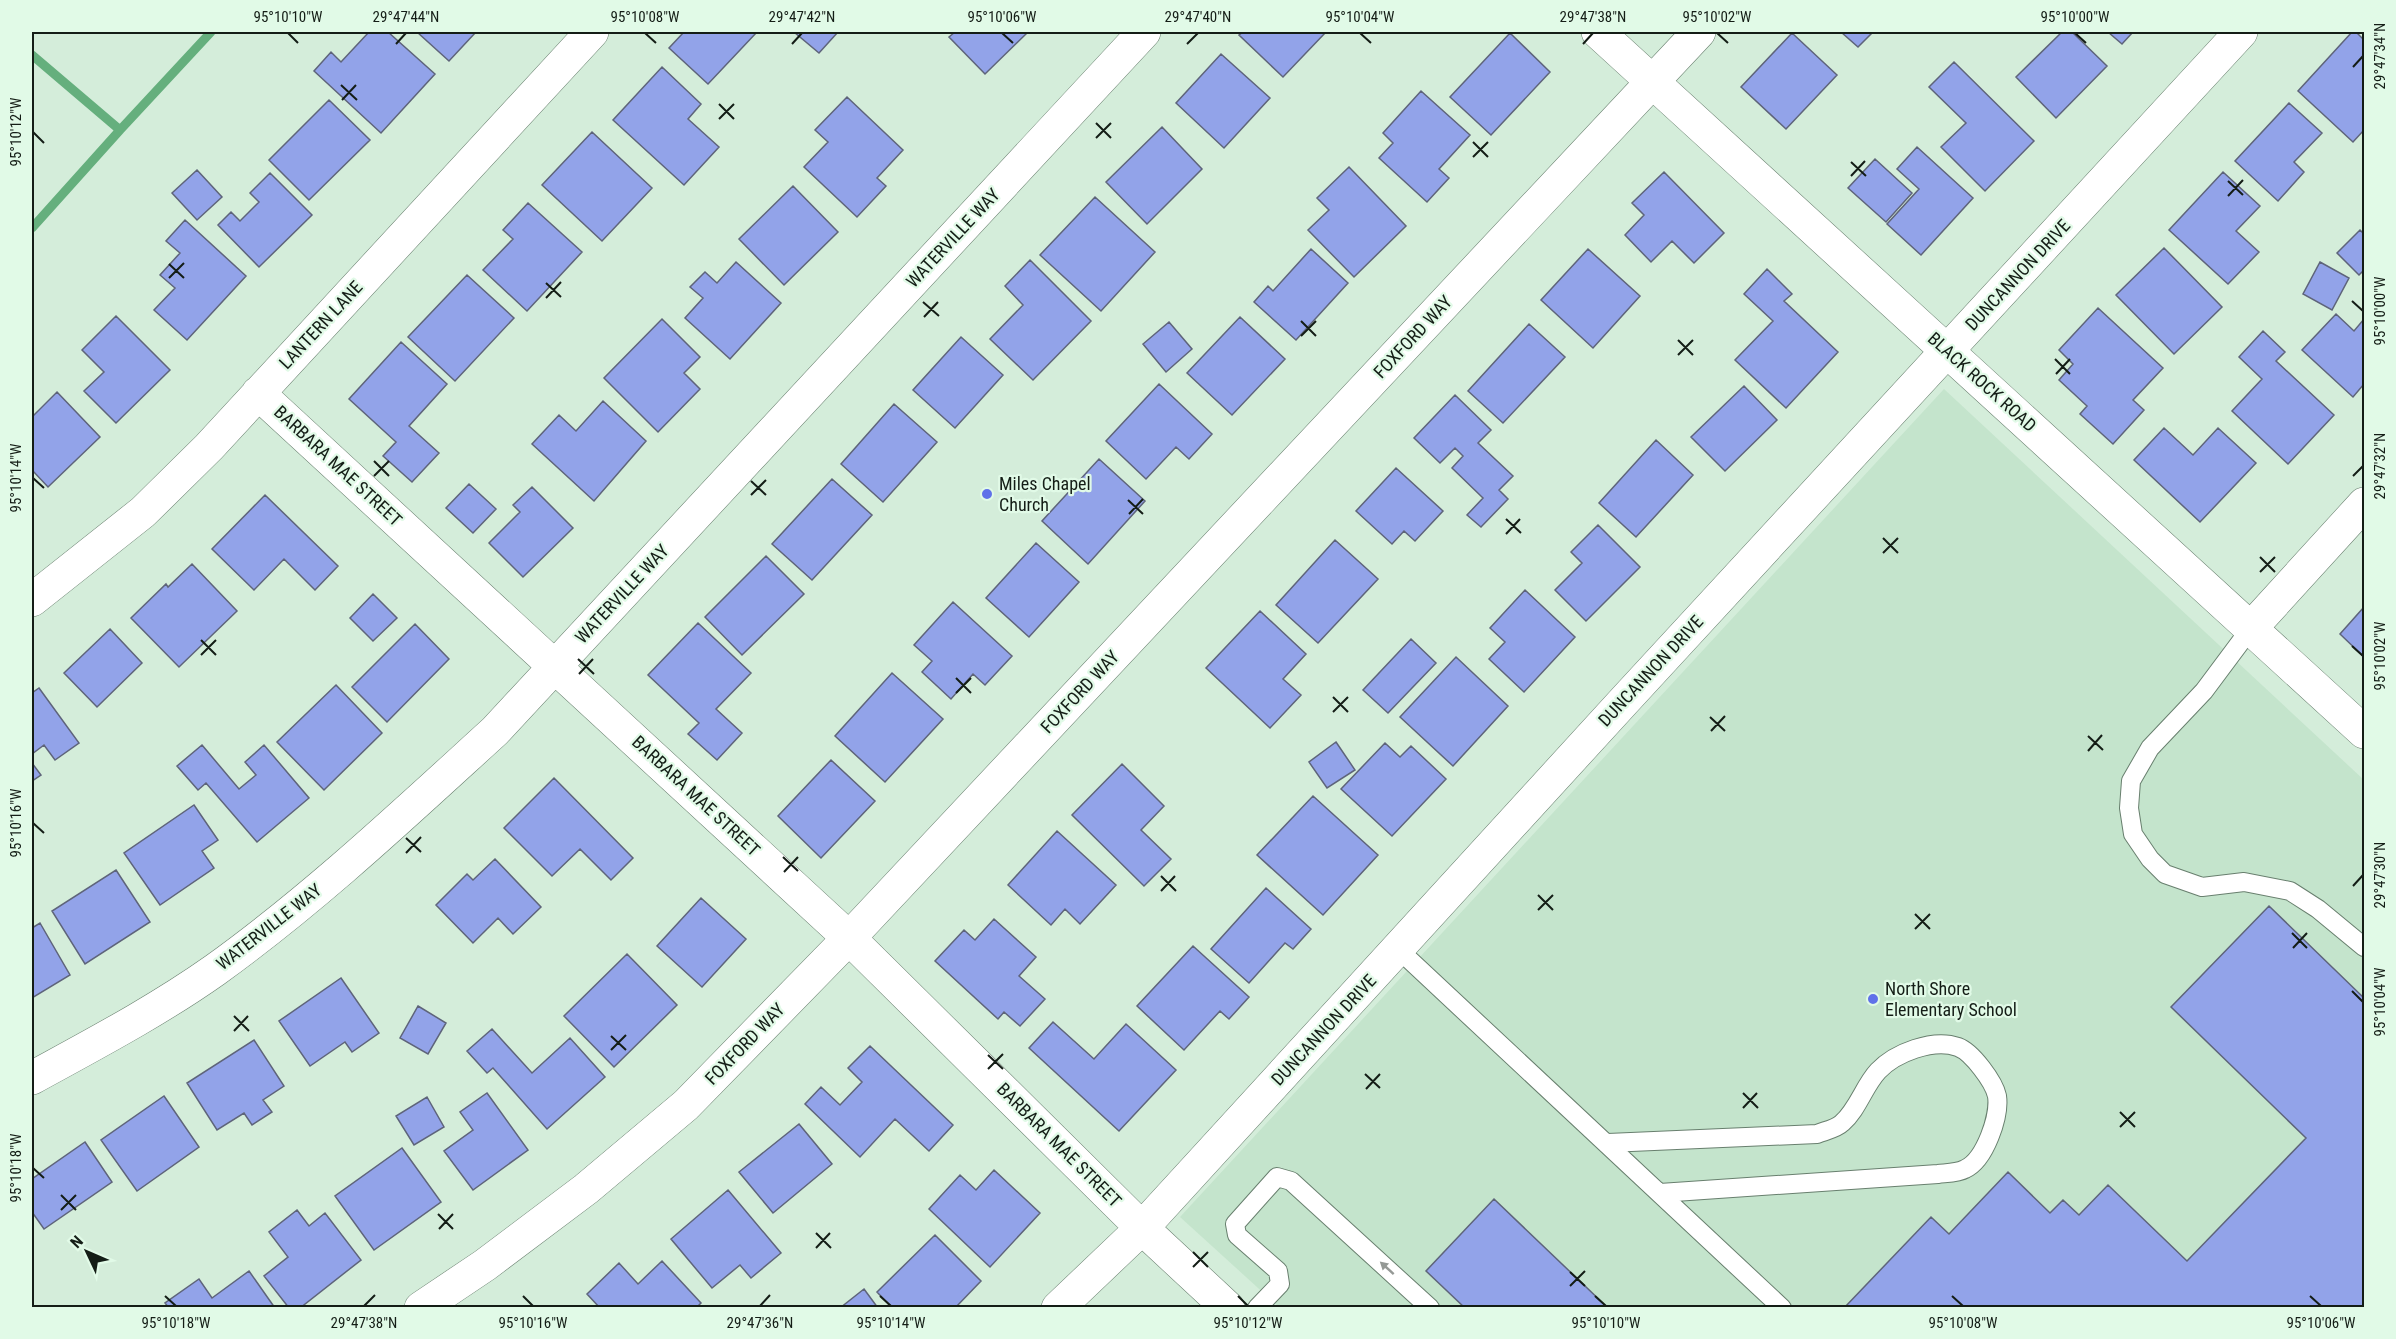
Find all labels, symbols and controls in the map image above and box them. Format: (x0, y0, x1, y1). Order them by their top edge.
text: 95°10'10"W (254, 8, 323, 26)
text: 29°47'44"N (373, 8, 439, 26)
text: 95°10'08"W (611, 8, 680, 26)
text: 29°47'42"N (769, 8, 835, 26)
text: 95°10'06"W (968, 8, 1037, 26)
text: 29°47'40"N (1165, 8, 1231, 26)
text: 95°10'04"W (1326, 8, 1395, 26)
text: 29°47'38"N (1560, 8, 1626, 26)
text: 95°10'02"W (1683, 8, 1752, 26)
text: 95°10'00"W (2041, 8, 2110, 26)
text: 29°47'34"N (2371, 23, 2389, 89)
text: 95°10'12"W (7, 97, 25, 166)
street label: WATERVILLE WAY (902, 184, 1004, 291)
street label: DUNCANNON DRIVE (1961, 215, 2074, 334)
street label: LANTERN LANE (275, 276, 367, 373)
text: 95°10'00"W (2371, 276, 2389, 345)
street label: FOXFORD WAY (1369, 291, 1456, 382)
street label: BLACK ROCK ROAD (1924, 328, 2041, 436)
street label: BARBARA MAE STREET (270, 401, 407, 530)
text: 29°47'32"N (2371, 433, 2389, 499)
text: 95°10'14"W (7, 443, 25, 512)
place label: Miles Chapel Church (999, 473, 1091, 515)
marker: Miles Chapel Church (980, 487, 994, 501)
street label: WATERVILLE WAY (571, 540, 673, 647)
street label: DUNCANNON DRIVE (1594, 611, 1707, 730)
text: 95°10'02"W (2371, 621, 2389, 690)
street label: FOXFORD WAY (1036, 646, 1123, 737)
street label: BARBARA MAE STREET (628, 731, 765, 860)
text: 95°10'16"W (7, 788, 25, 857)
text: 29°47'30"N (2371, 842, 2389, 908)
street label: WATERVILLE WAY (212, 879, 326, 974)
text: 95°10'04"W (2371, 967, 2389, 1036)
street label: DUNCANNON DRIVE (1267, 970, 1380, 1089)
place label: North Shore Elementary School (1885, 978, 2017, 1020)
marker: North Shore Elementary School (1866, 992, 1880, 1006)
street label: FOXFORD WAY (701, 998, 789, 1089)
street label: BARBARA MAE STREET (993, 1078, 1126, 1211)
text: 95°10'18"W (7, 1133, 25, 1202)
north arrow (57, 1222, 117, 1282)
text: N (66, 1232, 87, 1252)
one-way arrow (1380, 1262, 1395, 1275)
text: 95°10'18"W (142, 1314, 211, 1332)
text: 29°47'38"N (331, 1314, 397, 1332)
text: 95°10'16"W (499, 1314, 568, 1332)
text: 29°47'36"N (727, 1314, 793, 1332)
text: 95°10'14"W (857, 1314, 926, 1332)
text: 95°10'12"W (1214, 1314, 1283, 1332)
text: 95°10'10"W (1572, 1314, 1641, 1332)
text: 95°10'08"W (1929, 1314, 1998, 1332)
text: 95°10'06"W (2287, 1314, 2356, 1332)

